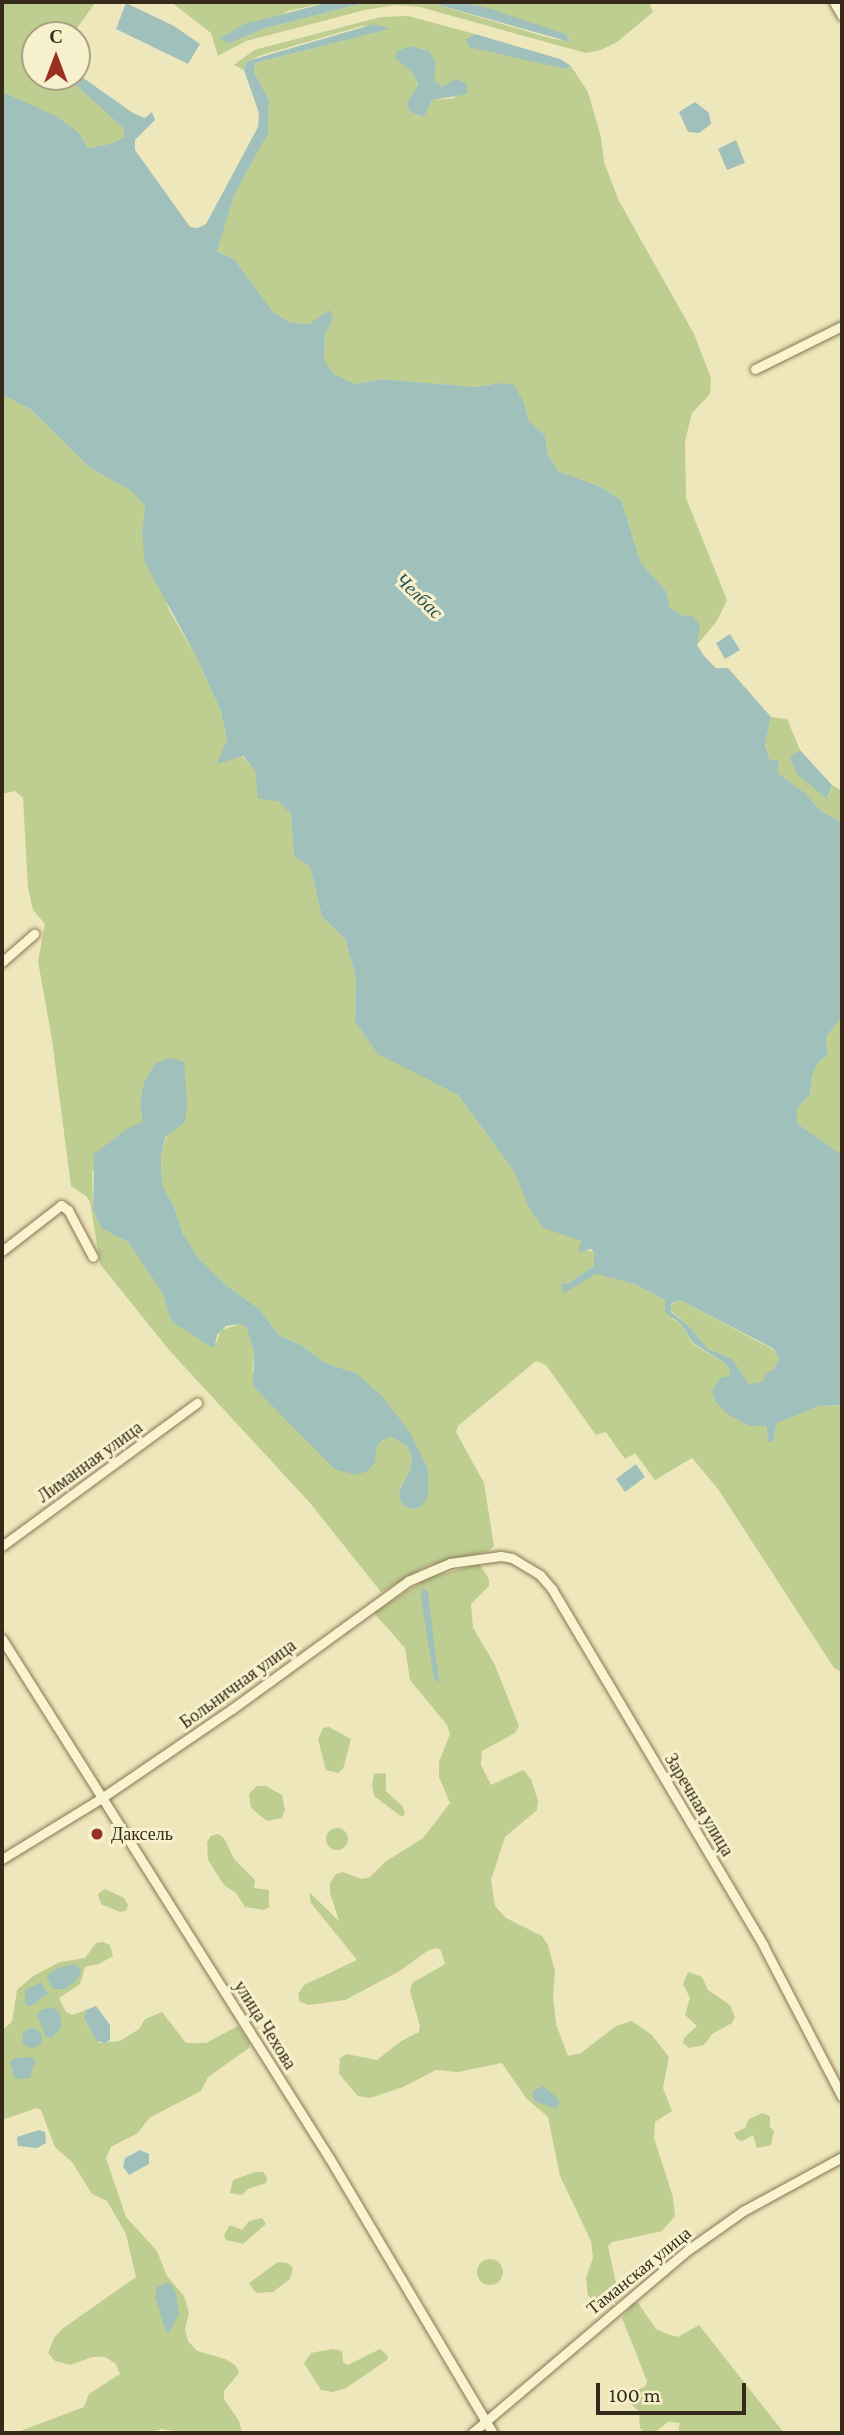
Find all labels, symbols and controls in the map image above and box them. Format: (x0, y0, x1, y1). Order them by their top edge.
north arrow (21, 21, 91, 91)
text: С (49, 26, 63, 47)
water label: Челбас (391, 568, 447, 624)
street label: Лиманная улица (33, 1417, 147, 1507)
street label: Больничная улица (176, 1635, 300, 1733)
street label: Заречная улица (660, 1750, 738, 1860)
place label: Даксель (111, 1823, 173, 1845)
marker: Даксель (89, 1826, 105, 1842)
street label: улица Чехова (229, 1977, 301, 2073)
street label: Таманская улица (582, 2222, 696, 2320)
scale bar (599, 2368, 750, 2412)
text: 100 m (609, 2383, 661, 2407)

